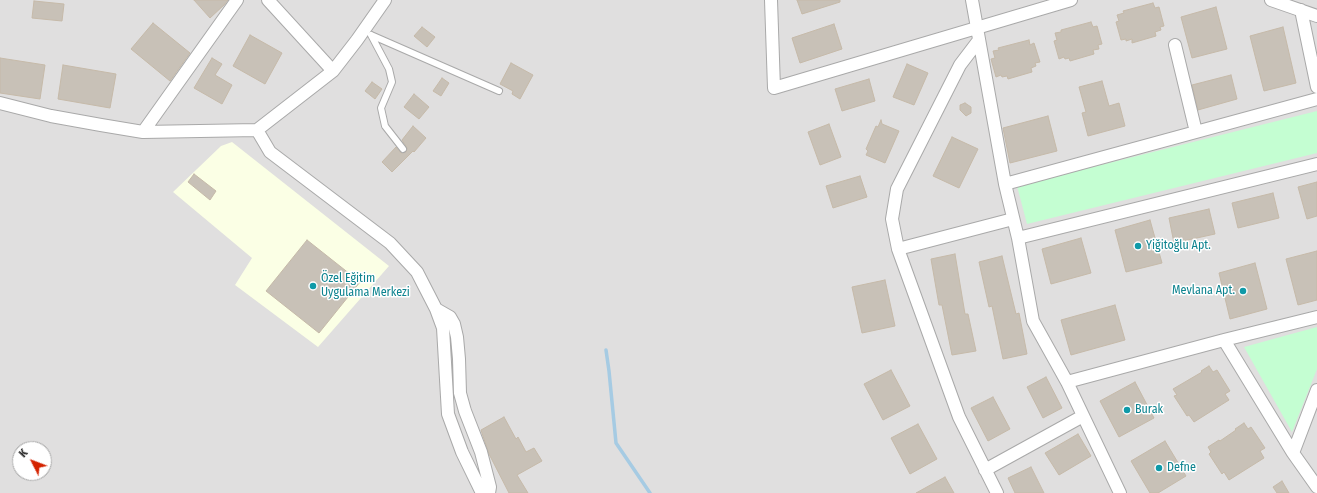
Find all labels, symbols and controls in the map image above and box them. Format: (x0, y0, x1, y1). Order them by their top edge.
place label: Yiğitoğlu Apt. (1146, 239, 1211, 253)
marker: Yiğitoğlu Apt. (1133, 241, 1143, 251)
place label: Özel Eğitim Uygulama Merkezi (321, 272, 410, 300)
marker: Özel Eğitim Uygulama Merkezi (308, 281, 318, 291)
place label: Mevlana Apt. (1172, 284, 1235, 298)
marker: Mevlana Apt. (1238, 286, 1248, 296)
place label: Burak (1135, 403, 1163, 417)
marker: Burak (1122, 405, 1132, 415)
north arrow (12, 441, 52, 481)
text: K (16, 447, 30, 460)
place label: Defne (1167, 461, 1196, 475)
marker: Defne (1154, 463, 1164, 473)

